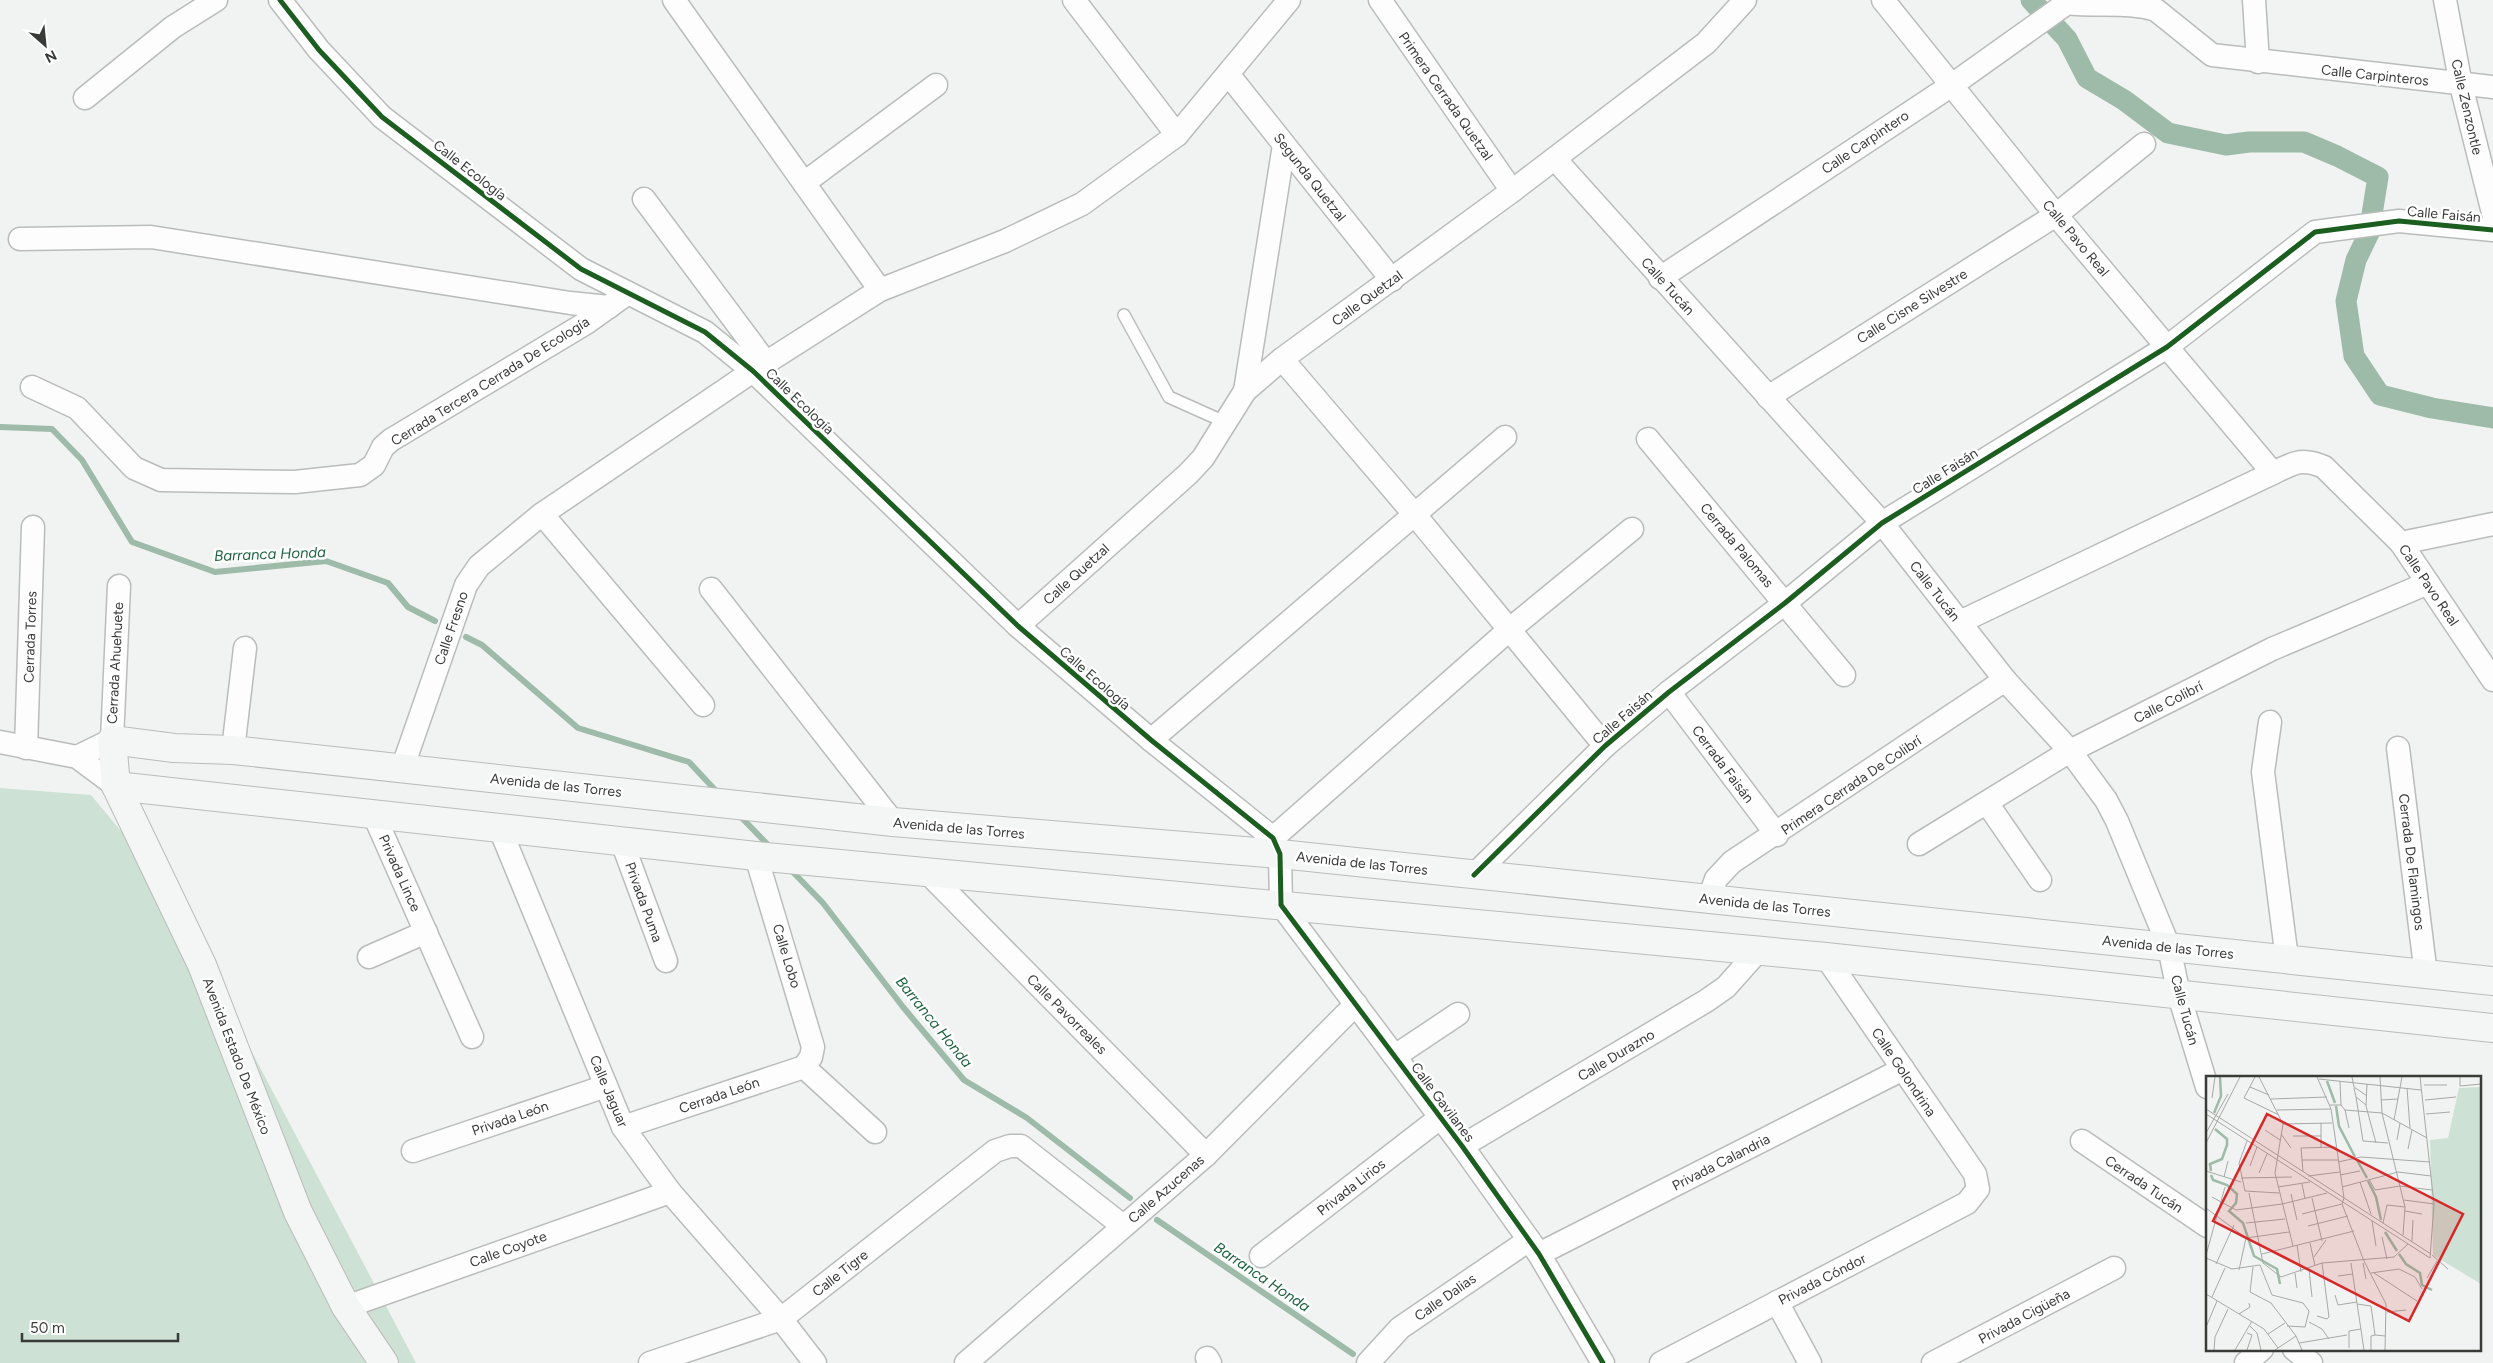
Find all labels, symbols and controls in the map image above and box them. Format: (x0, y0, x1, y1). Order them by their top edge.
north arrow (20, 20, 70, 70)
street label: Primera Cerrada Quetzal (1395, 29, 1496, 164)
text: N (42, 46, 59, 66)
street label: Calle Zenzontle (2447, 58, 2486, 157)
street label: Calle Carpinteros (2320, 61, 2430, 90)
street label: Calle Carpintero (1818, 107, 1912, 178)
street label: Segunda Quetzal (1270, 130, 1349, 225)
street label: Calle Ecología (430, 137, 510, 204)
street label: Calle Pavo Real (2039, 197, 2113, 280)
street label: Calle Faisán (2406, 203, 2482, 226)
street label: Calle Tucán (1637, 254, 1698, 319)
street label: Calle Cisne Silvestre (1854, 265, 1971, 347)
street label: Calle Quetzal (1329, 267, 1406, 330)
street label: Cerrada Tercera Cerrada De Ecología (388, 313, 593, 450)
street label: Calle Ecología (762, 365, 837, 438)
street label: Calle Faisán (1909, 445, 1981, 498)
street label: Cerrada Palomas (1696, 500, 1777, 591)
street label: Calle Quetzal (1040, 540, 1113, 609)
street label: Calle Pavo Real (2395, 541, 2462, 629)
water label: Barranca Honda (214, 543, 326, 565)
street label: Calle Tucán (1906, 558, 1964, 625)
street label: Calle Fresno (431, 589, 472, 667)
street label: Cerrada Torres (20, 591, 41, 683)
street label: Cerrada Ahuehuete (104, 601, 127, 724)
street label: Calle Ecología (1056, 643, 1134, 714)
street label: Calle Colibrí (2131, 677, 2206, 727)
street label: Calle Faisán (1589, 687, 1656, 748)
street label: Cerrada Faisán (1688, 722, 1757, 807)
street label: Primera Cerrada De Colibrí (1778, 732, 1925, 839)
street label: Avenida de las Torres (489, 770, 623, 801)
street label: Cerrada De Flamingos (2395, 793, 2428, 931)
street label: Avenida de las Torres (892, 814, 1025, 843)
street label: Privada Lince (375, 832, 424, 915)
street label: Avenida de las Torres (1295, 848, 1429, 879)
street label: Privada Puma (621, 860, 666, 945)
street label: Avenida de las Torres (1698, 890, 1832, 921)
street label: Calle Lobo (769, 922, 804, 990)
street label: Avenida de las Torres (2101, 932, 2235, 963)
street label: Calle Pavorreales (1023, 971, 1110, 1058)
water label: Barranca Honda (892, 973, 976, 1071)
street label: Calle Tucán (2167, 973, 2202, 1047)
street label: Avenida Estado De México (199, 975, 274, 1137)
street label: Calle Golondrina (1868, 1025, 1940, 1120)
street label: Calle Durazno (1575, 1026, 1658, 1085)
street label: Calle Jaguar (586, 1053, 631, 1130)
street label: Calle Gavilanes (1407, 1059, 1478, 1145)
street label: Cerrada León (677, 1074, 762, 1117)
inset map (2206, 1076, 2480, 1350)
street label: Privada León (470, 1097, 551, 1140)
street label: Privada Calandria (1669, 1130, 1773, 1194)
street label: Calle Azucenas (1125, 1152, 1208, 1227)
street label: Cerrada Tucán (2101, 1152, 2186, 1217)
street label: Privada Lirios (1314, 1155, 1389, 1219)
street label: Calle Coyote (467, 1228, 549, 1271)
water label: Barranca Honda (1211, 1238, 1314, 1316)
street label: Calle Tigre (809, 1246, 872, 1300)
street label: Privada Cóndor (1776, 1250, 1869, 1309)
street label: Calle Dalias (1411, 1270, 1479, 1325)
street label: Privada Cigüeña (1976, 1285, 2073, 1348)
scale bar (22, 1310, 179, 1342)
text: 50 m (30, 1319, 65, 1337)

